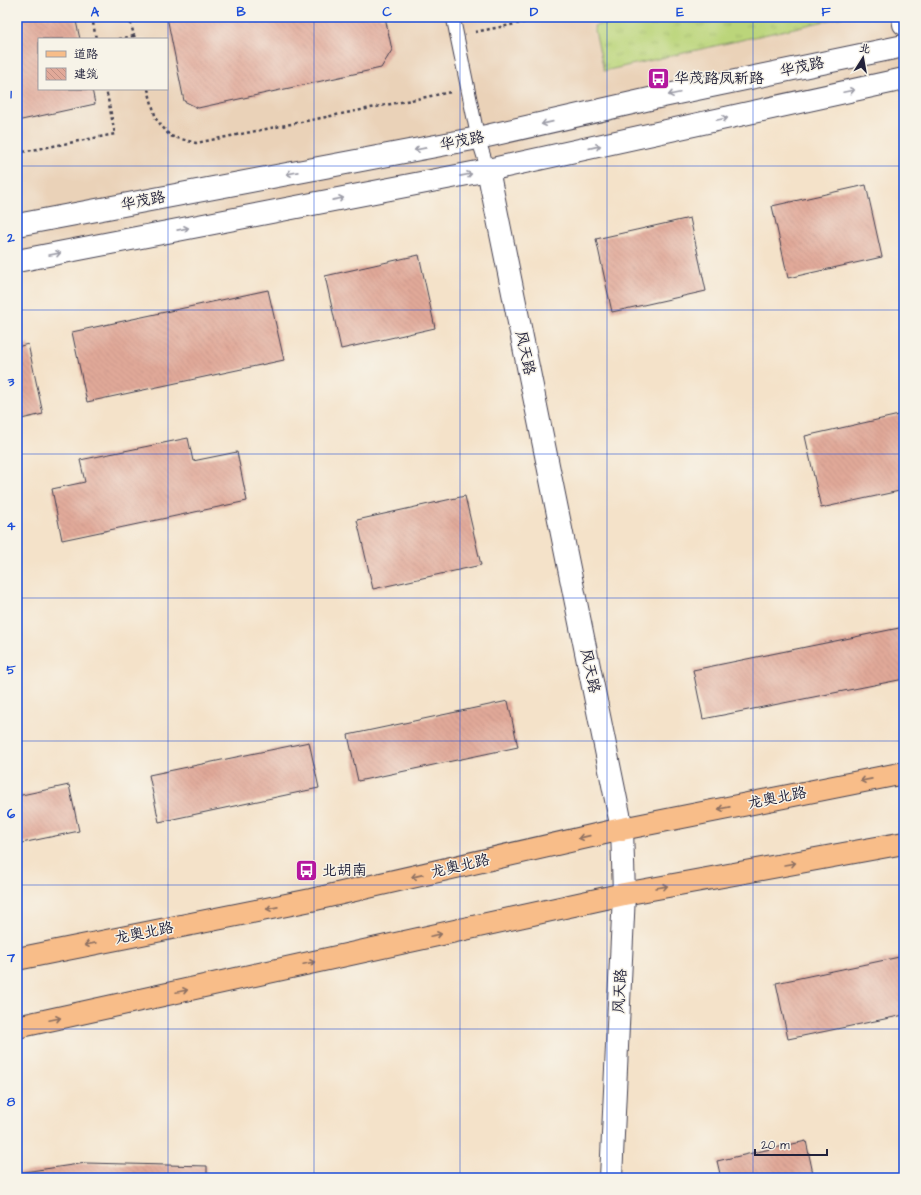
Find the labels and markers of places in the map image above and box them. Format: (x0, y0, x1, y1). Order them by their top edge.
bus stop icon: 华茂路凤新路 (646, 65, 672, 91)
place label: 华茂路凤新路 (674, 68, 764, 89)
bus stop icon: 北胡南 (294, 857, 320, 883)
place label: 北胡南 (322, 860, 367, 881)

